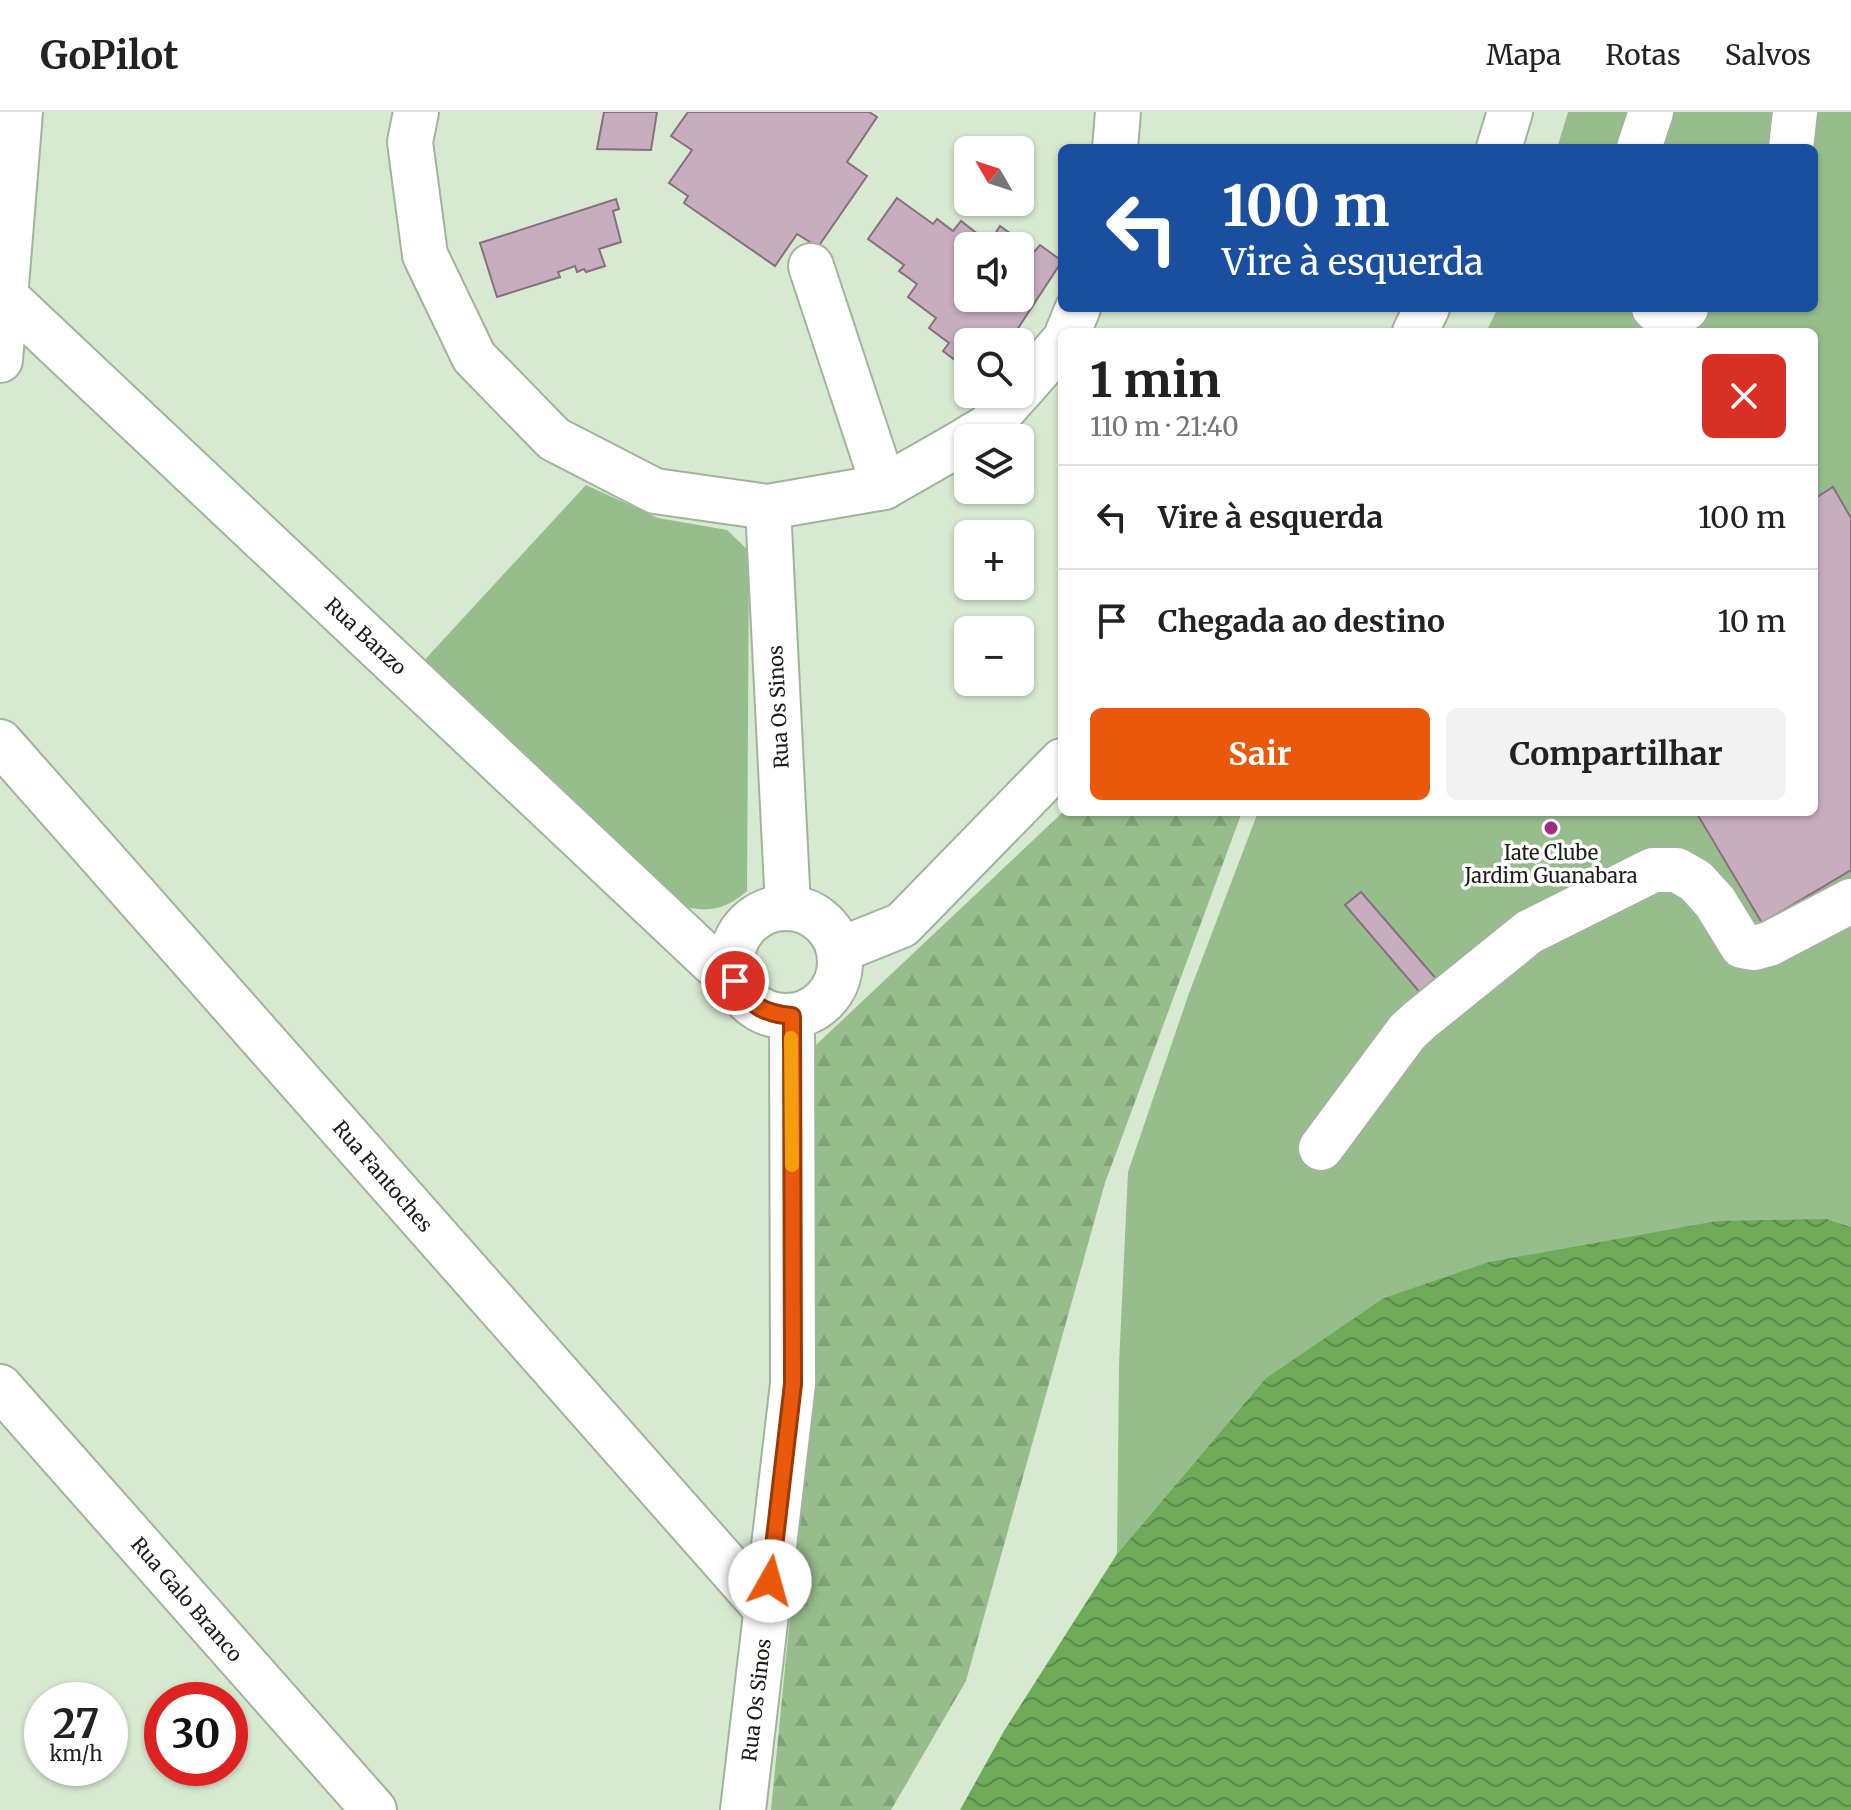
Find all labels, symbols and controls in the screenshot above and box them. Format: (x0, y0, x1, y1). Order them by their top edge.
text: GoPilot (40, 32, 179, 79)
text: Mapa (1486, 37, 1561, 73)
text: Rotas (1605, 37, 1681, 73)
text: Salvos (1725, 37, 1811, 73)
north arrow (954, 136, 1034, 216)
map controls (954, 136, 1034, 696)
text: 100 m (1222, 171, 1390, 241)
icon: left (1090, 176, 1194, 280)
button: sound (954, 232, 1034, 312)
text: Vire à esquerda (1222, 240, 1484, 285)
button: search (954, 328, 1034, 408)
text: 1 min (1090, 350, 1221, 410)
button: close (1702, 354, 1786, 438)
text: 110 m · 21:40 (1090, 410, 1239, 443)
button: layers (954, 424, 1034, 504)
icon: left (1090, 495, 1134, 539)
text: Vire à esquerda (1158, 498, 1383, 536)
text: 100 m (1698, 498, 1786, 536)
button: + (954, 520, 1034, 600)
street label: Rua Banzo (320, 592, 412, 680)
icon: arrive (1090, 599, 1134, 643)
text: Chegada ao destino (1158, 602, 1445, 640)
text: 10 m (1718, 602, 1786, 640)
button: − (954, 616, 1034, 696)
street label: Rua Os Sinos (762, 645, 794, 769)
button: Sair (1090, 708, 1430, 800)
button: Compartilhar (1446, 708, 1786, 800)
marker: Iate Clube Jardim Guanabara (1542, 819, 1560, 837)
place label: Iate Clube Jardim Guanabara (1463, 840, 1638, 888)
pin (701, 947, 769, 1015)
icon: arrive (713, 959, 757, 1003)
street label: Rua Fantoches (328, 1115, 438, 1237)
street label: Rua Galo Branco (126, 1532, 248, 1667)
position arrow (728, 1539, 812, 1623)
street label: Rua Os Sinos (736, 1637, 776, 1763)
speed limit sign: 30 (144, 1682, 248, 1786)
text: 27 (53, 1699, 99, 1749)
text: km/h (50, 1741, 102, 1766)

